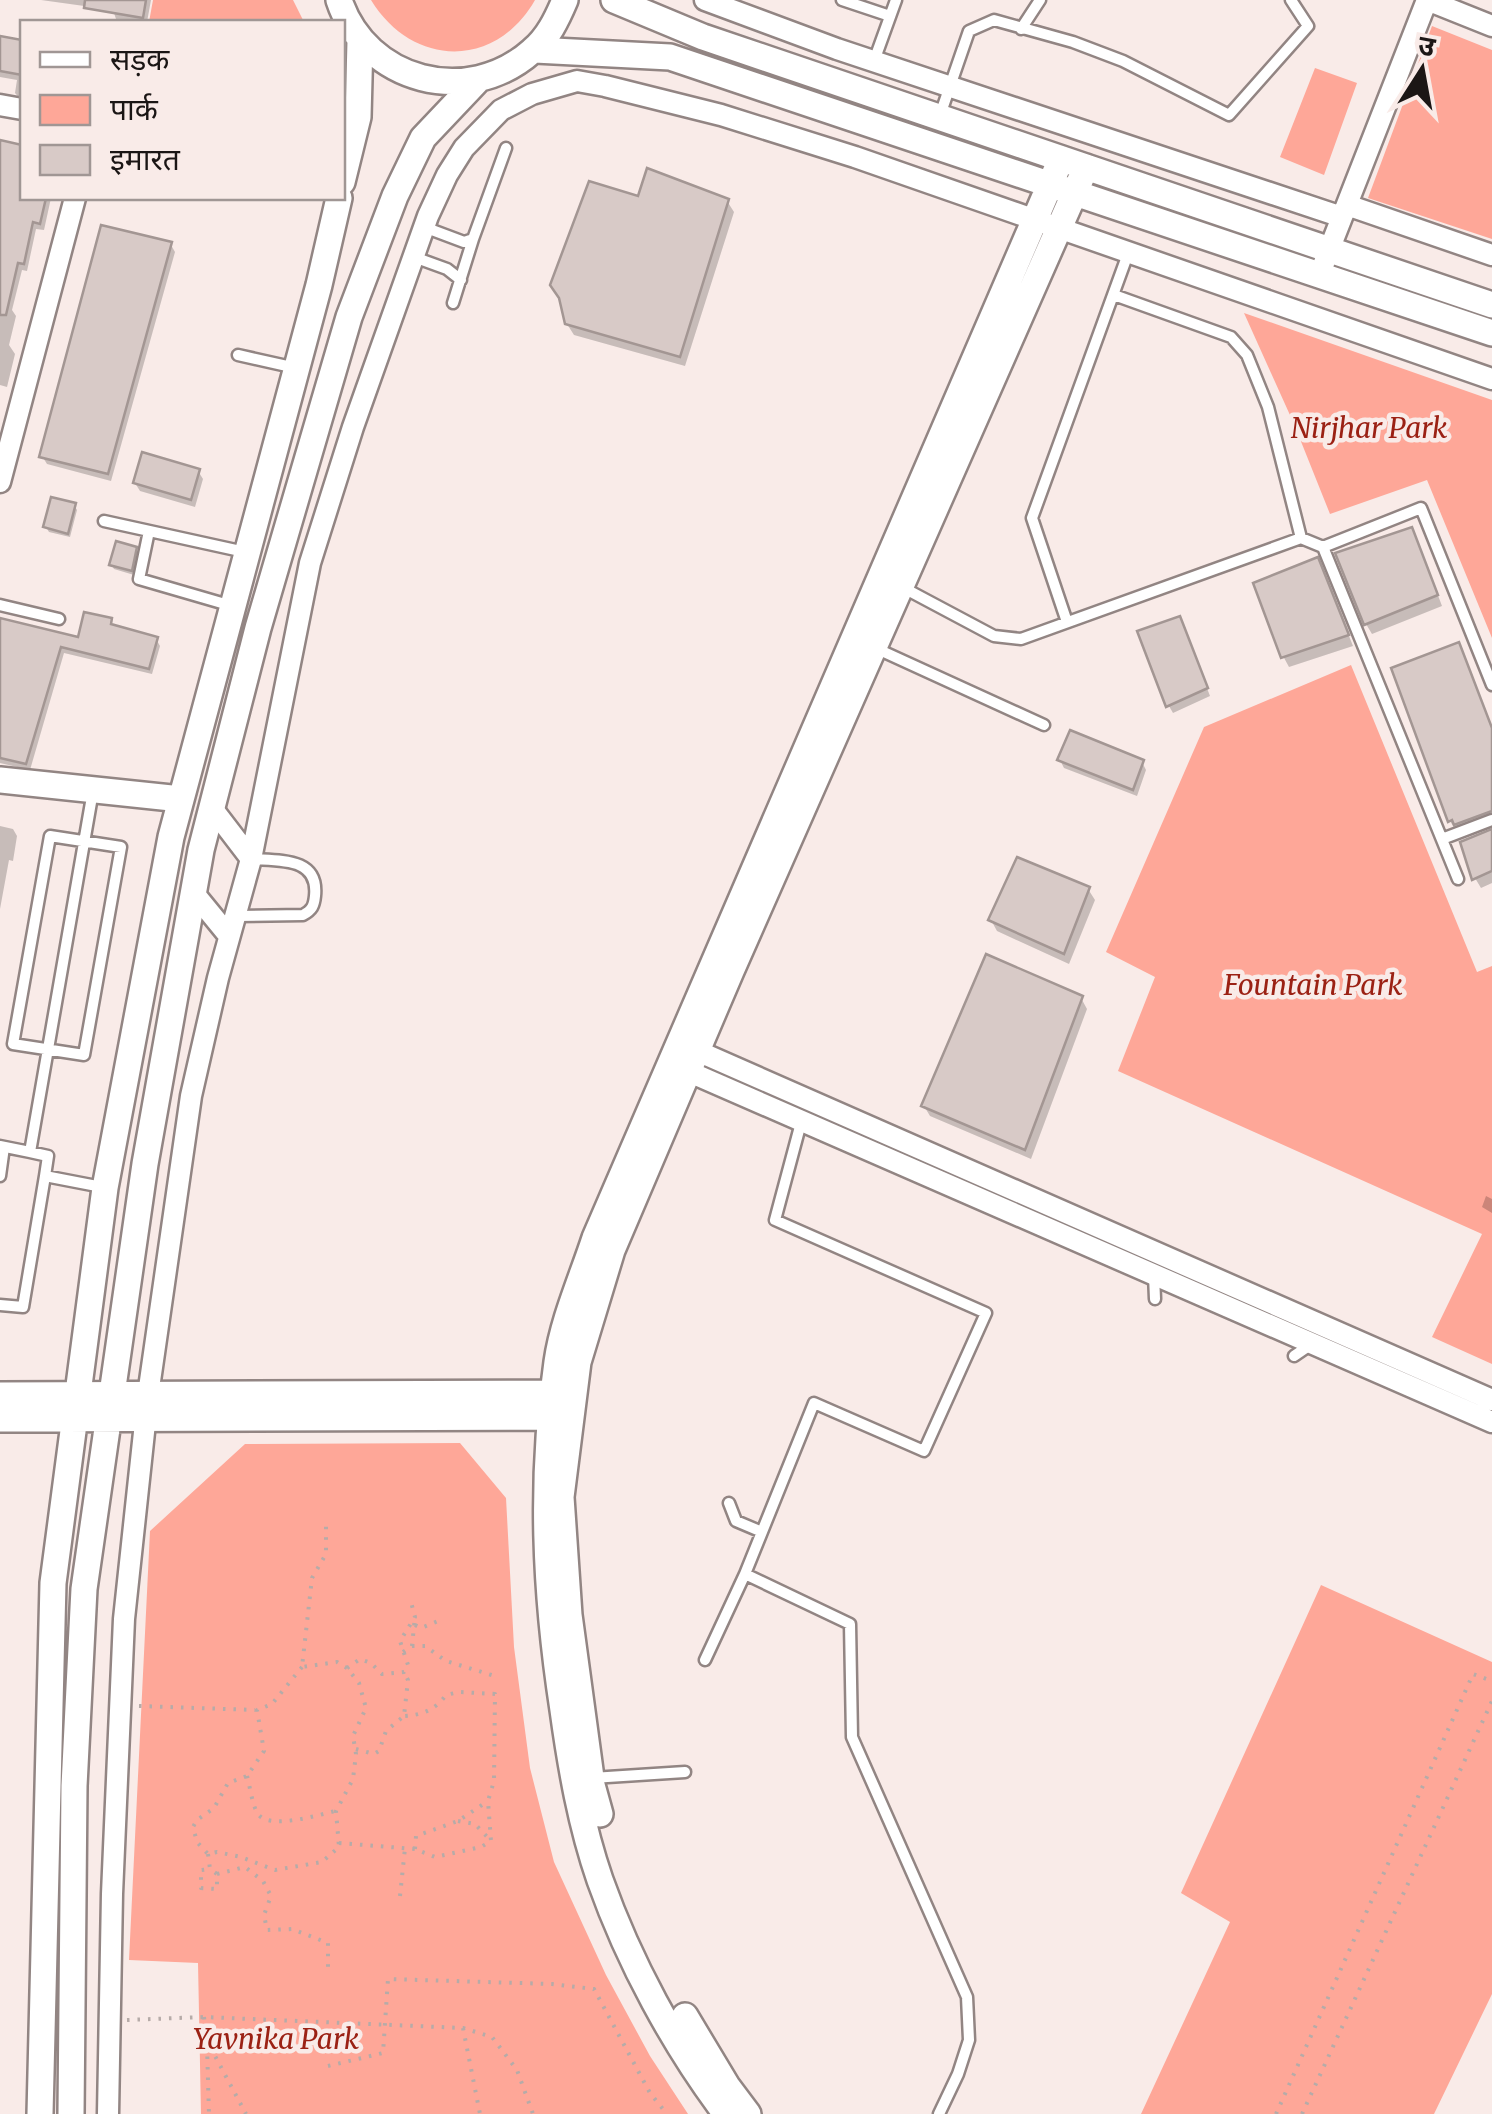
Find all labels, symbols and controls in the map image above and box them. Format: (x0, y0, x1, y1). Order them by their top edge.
legend (20, 20, 345, 200)
north arrow (1372, 20, 1472, 120)
text: उ (1415, 26, 1439, 65)
text: सड़क (110, 40, 170, 78)
text: पार्क (110, 90, 159, 128)
text: इमारत (110, 140, 181, 178)
park label: Nirjhar Park (1291, 410, 1447, 446)
park label: Fountain Park (1223, 967, 1402, 1003)
park label: Yavnika Park (193, 2021, 359, 2057)

